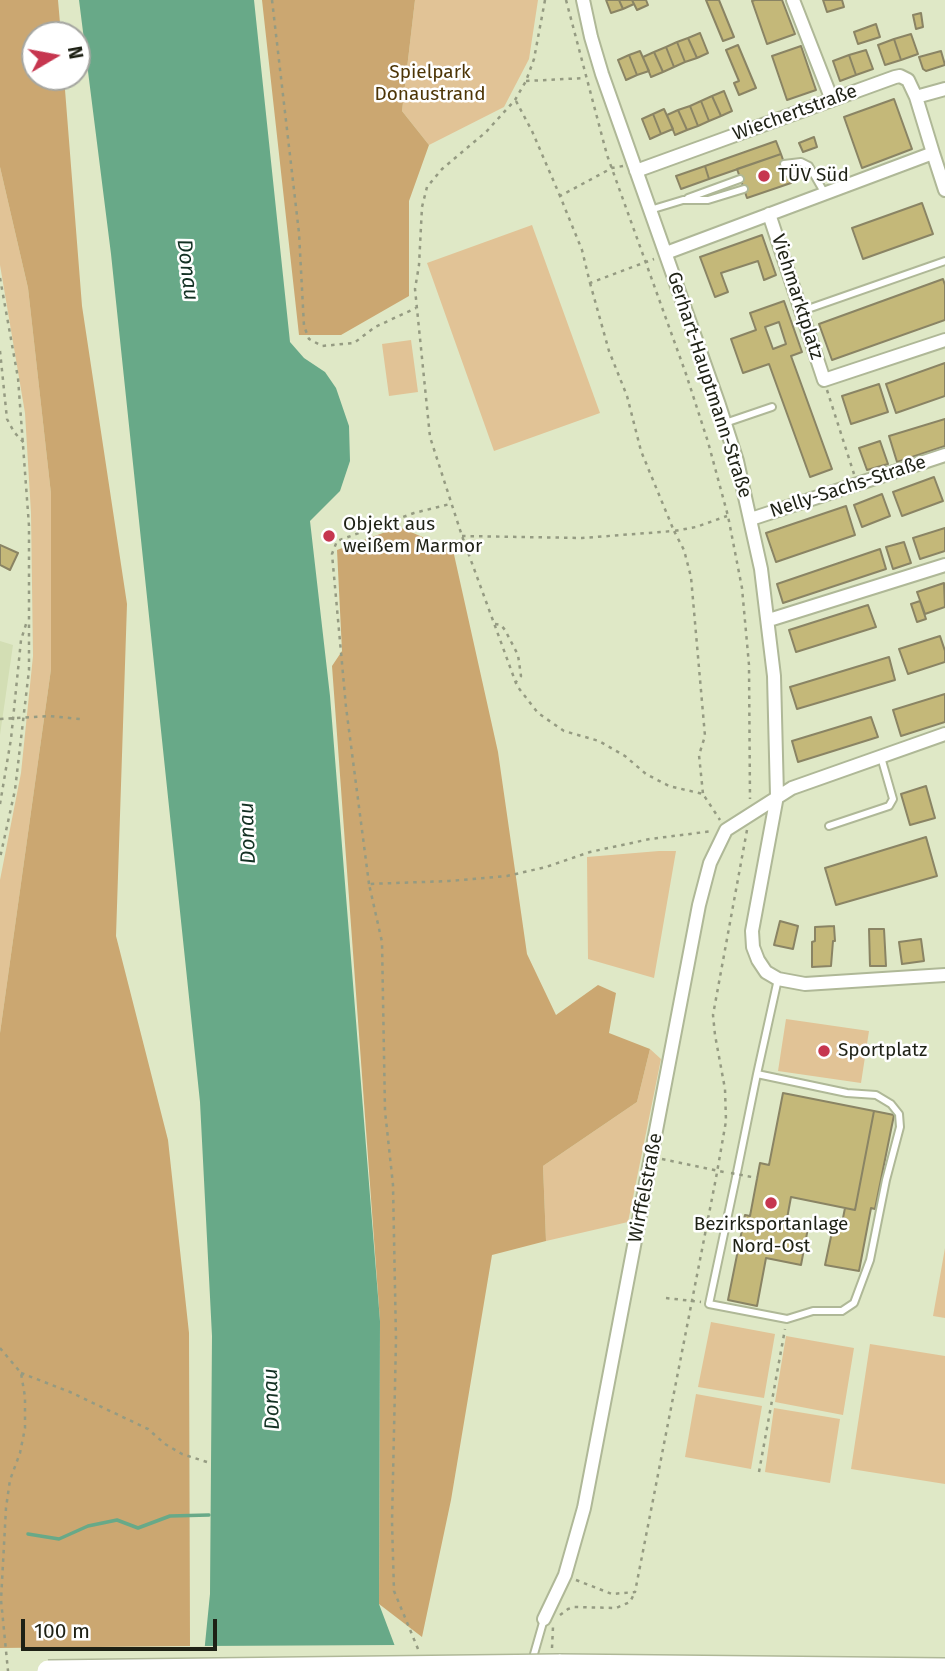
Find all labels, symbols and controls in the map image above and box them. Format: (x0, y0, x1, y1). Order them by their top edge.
north arrow (21, 21, 91, 91)
text: N (63, 44, 88, 61)
park label: Spielpark Donaustrand (374, 62, 486, 106)
street label: Wiechertstraße (730, 80, 860, 146)
place label: TÜV Süd (778, 165, 849, 187)
marker: TÜV Süd (756, 168, 772, 184)
street label: Viehmarktplatz (766, 232, 828, 362)
water label: Donau (171, 238, 203, 302)
street label: Gerhart-Hauptmann-Straße (662, 269, 756, 501)
street label: Nelly-Sachs-Straße (767, 451, 929, 523)
place label: Objekt aus weißem Marmor (343, 514, 482, 558)
marker: Objekt aus weißem Marmor (321, 528, 337, 544)
water label: Donau (234, 802, 262, 864)
place label: Sportplatz (838, 1040, 927, 1062)
marker: Sportplatz (816, 1043, 832, 1059)
street label: Wirffelstraße (624, 1131, 668, 1245)
marker: Bezirksportanlage Nord-Ost (763, 1195, 779, 1211)
place label: Bezirksportanlage Nord-Ost (694, 1214, 848, 1258)
water label: Donau (258, 1368, 286, 1430)
scale bar (24, 1604, 220, 1648)
text: 100 m (34, 1618, 90, 1644)

